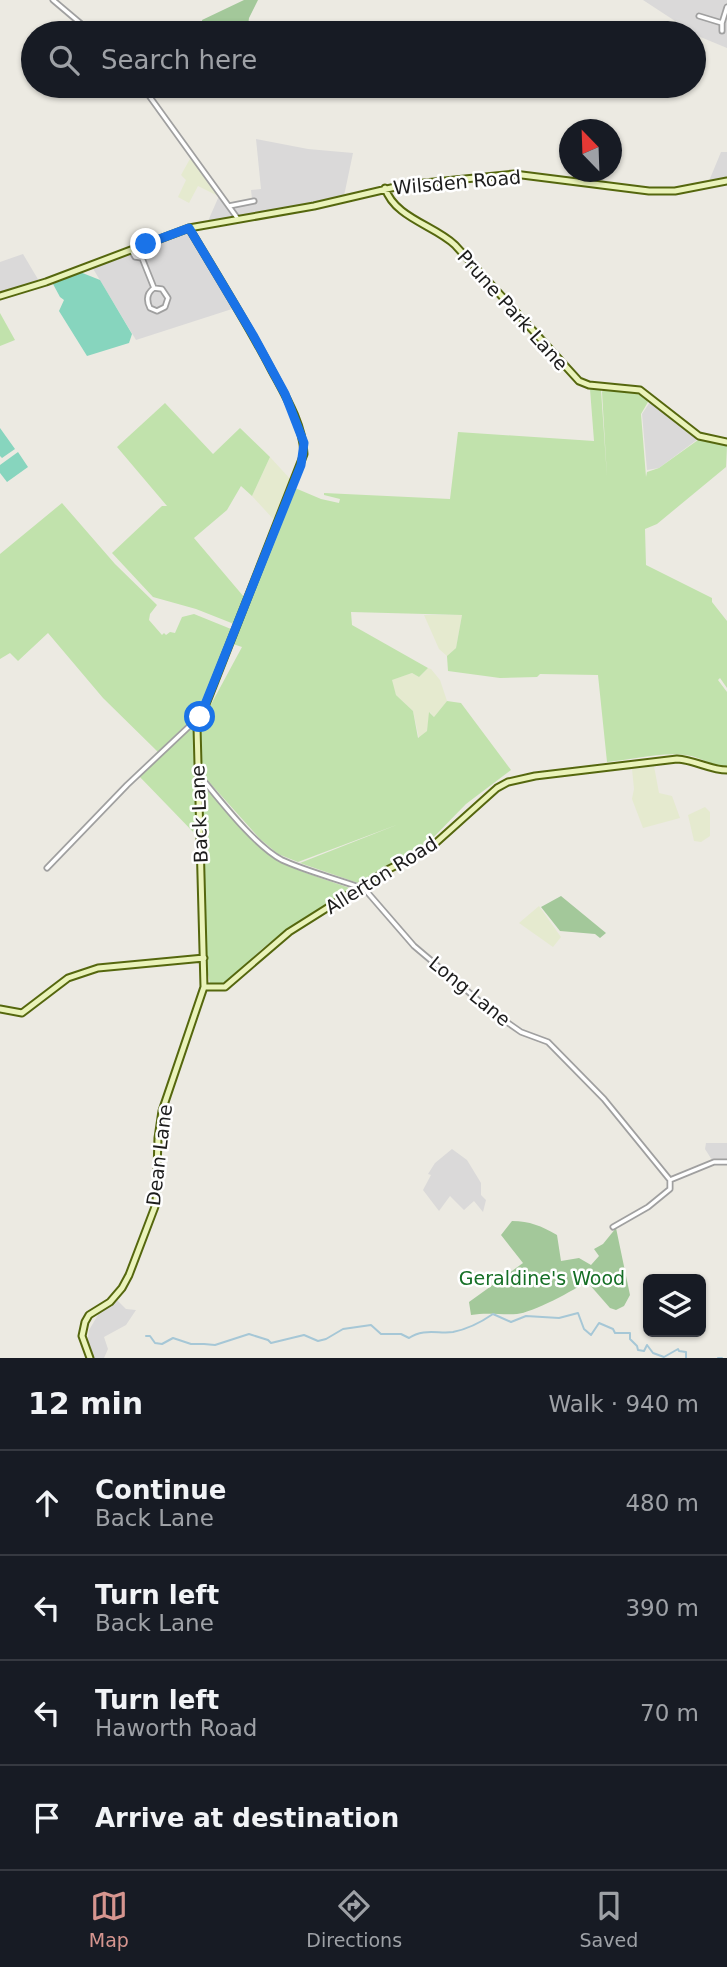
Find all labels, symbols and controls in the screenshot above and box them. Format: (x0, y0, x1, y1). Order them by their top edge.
search box (21, 21, 706, 98)
icon: search (45, 41, 83, 79)
text: Search here (101, 45, 257, 75)
north arrow (559, 119, 622, 182)
street label: Wilsden Road (392, 165, 522, 199)
route end (130, 228, 161, 259)
street label: Prune Park Lane (453, 245, 573, 375)
route start (184, 701, 215, 732)
street label: Back Lane (186, 765, 212, 863)
street label: Allerton Road (321, 832, 441, 918)
street label: Long Lane (425, 952, 515, 1030)
street label: Dean Lane (142, 1103, 176, 1207)
park label: Geraldine's Wood (459, 1267, 625, 1289)
map controls (643, 1274, 706, 1337)
button: layers (643, 1274, 706, 1337)
text: 12 min (28, 1386, 143, 1421)
text: Walk · 940 m (548, 1391, 699, 1417)
text: Continue (95, 1475, 226, 1505)
icon: ahead (28, 1484, 66, 1522)
text: 480 m (625, 1490, 699, 1516)
text: Back Lane (95, 1505, 214, 1531)
text: Turn left (95, 1580, 219, 1610)
icon: left (28, 1589, 66, 1627)
text: 390 m (625, 1595, 699, 1621)
text: Back Lane (95, 1610, 214, 1636)
text: Turn left (95, 1685, 219, 1715)
icon: left (28, 1694, 66, 1732)
text: 70 m (640, 1700, 699, 1726)
text: Haworth Road (95, 1715, 257, 1741)
icon: arrive (28, 1799, 66, 1837)
text: Arrive at destination (95, 1803, 399, 1833)
tab: Map (89, 1887, 129, 1951)
tab: Directions (306, 1887, 402, 1951)
tab: Saved (580, 1887, 638, 1951)

